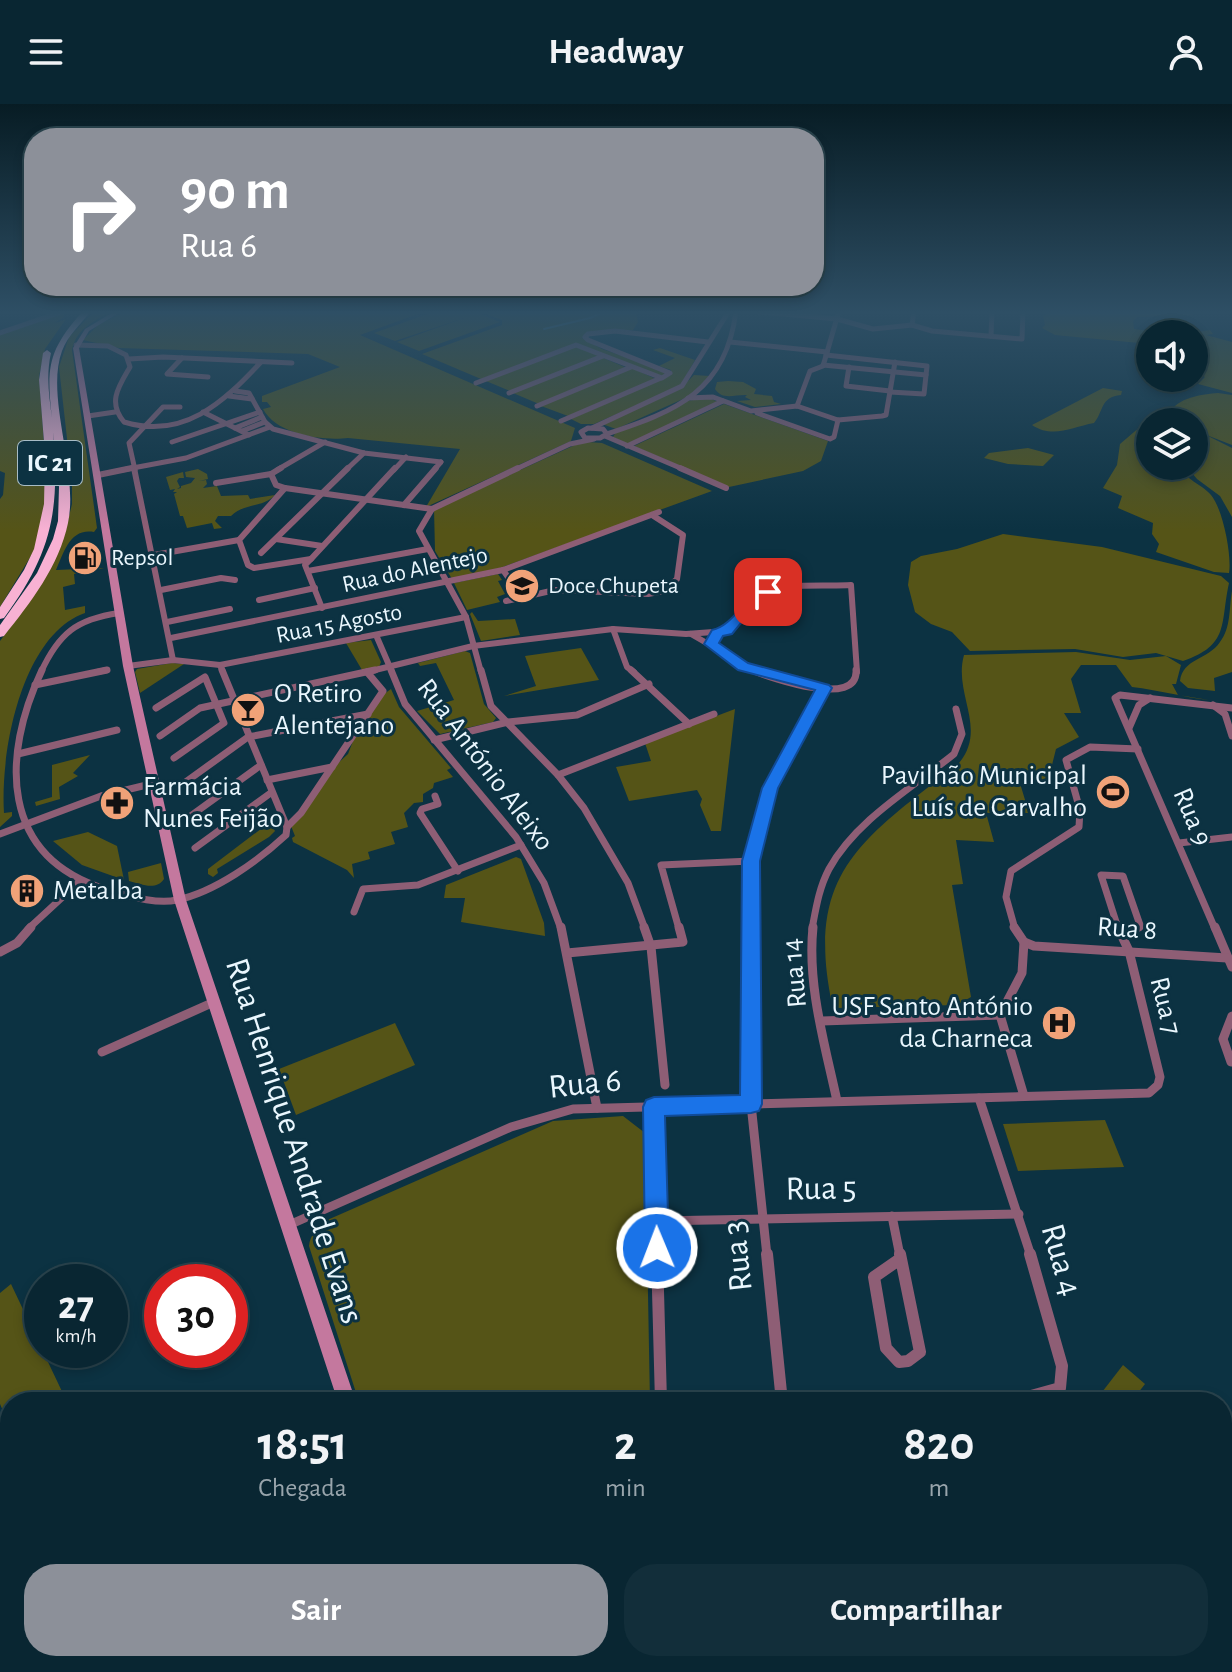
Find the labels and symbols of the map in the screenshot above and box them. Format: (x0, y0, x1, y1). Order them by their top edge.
road number: IC 21 (18, 441, 82, 485)
fuel station icon: Repsol (66, 539, 104, 577)
street label: Rua do Alentejo (340, 543, 490, 597)
place label: Repsol (111, 546, 173, 570)
pin (734, 558, 802, 626)
school or university icon: Doce Chupeta (503, 567, 541, 605)
place label: Doce Chupeta (548, 574, 679, 598)
street label: Rua 15 Agosto (274, 600, 404, 648)
street label: Rua António Aleixo (412, 674, 558, 856)
place label: O Retiro Alentejano (274, 680, 394, 740)
bar icon: O Retiro Alentejano (229, 691, 267, 729)
place label: Pavilhão Municipal Luís de Carvalho (881, 762, 1087, 822)
place label: Farmácia Nunes Feijão (143, 773, 283, 833)
sports icon: Pavilhão Municipal Luís de Carvalho (1094, 773, 1132, 811)
pharmacy icon: Farmácia Nunes Feijão (98, 784, 136, 822)
street label: Rua 9 (1167, 784, 1217, 850)
building icon: Metalba (8, 872, 46, 910)
place label: Metalba (53, 877, 144, 905)
street label: Rua 8 (1096, 913, 1158, 945)
street label: Rua 14 (778, 937, 812, 1009)
street label: Rua Henrique Andrade Evans (219, 954, 369, 1328)
street label: Rua 7 (1144, 974, 1186, 1038)
place label: USF Santo António da Charneca (831, 993, 1033, 1053)
hospital icon: USF Santo António da Charneca (1040, 1004, 1078, 1042)
street label: Rua 6 (547, 1063, 623, 1105)
street label: Rua 5 (785, 1171, 857, 1207)
position arrow (615, 1206, 699, 1290)
street label: Rua 3 (717, 1219, 759, 1293)
street label: Rua 4 (1035, 1220, 1087, 1300)
speed limit sign: 30 (144, 1264, 248, 1368)

